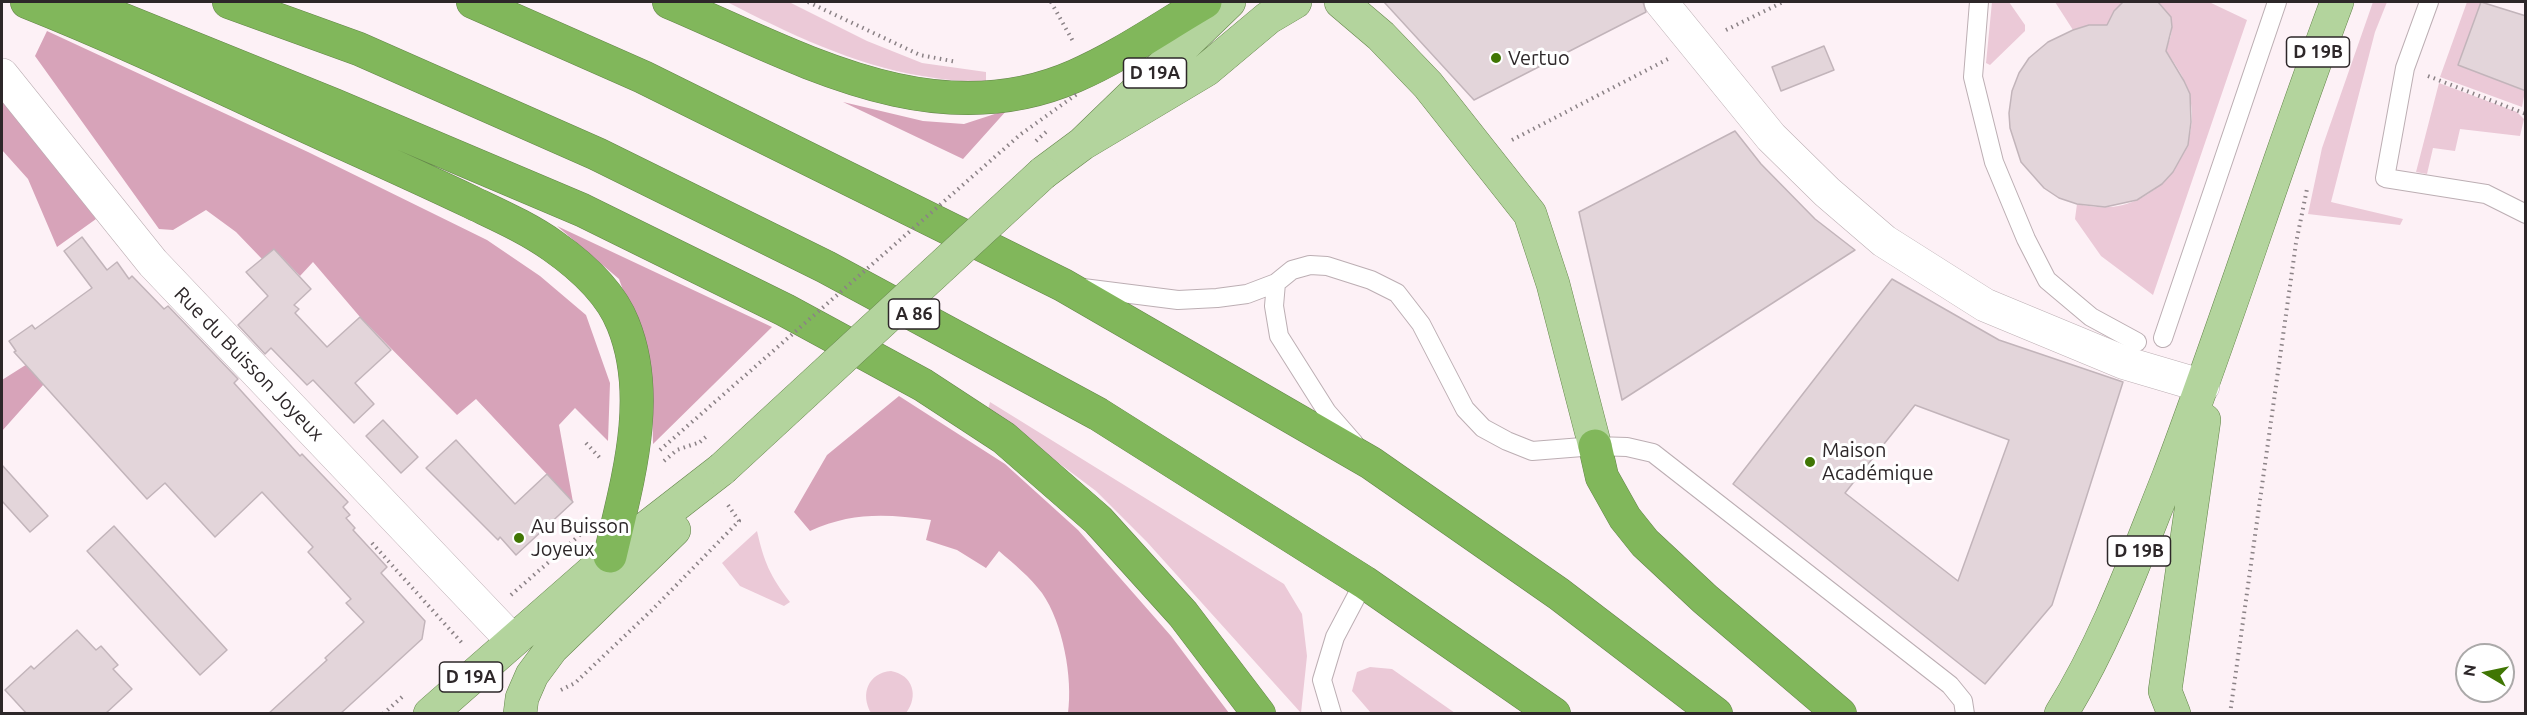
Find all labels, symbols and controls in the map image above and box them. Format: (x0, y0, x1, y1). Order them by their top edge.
road number: D 19B (2286, 37, 2350, 67)
place label: Vertuo (1508, 46, 1570, 70)
marker: Vertuo (1489, 51, 1503, 65)
road number: D 19A (1124, 58, 1186, 88)
street label: Rue du Buisson Joyeux (169, 282, 329, 446)
road number: A 86 (888, 299, 940, 329)
place label: Maison Académique (1822, 438, 1934, 485)
marker: Maison Académique (1803, 455, 1817, 469)
place label: Au Buisson Joyeux (531, 514, 629, 561)
marker: Au Buisson Joyeux (512, 531, 526, 545)
road number: D 19B (2108, 536, 2170, 566)
north arrow (2455, 643, 2515, 703)
road number: D 19A (440, 662, 502, 692)
text: N (2459, 663, 2479, 678)

